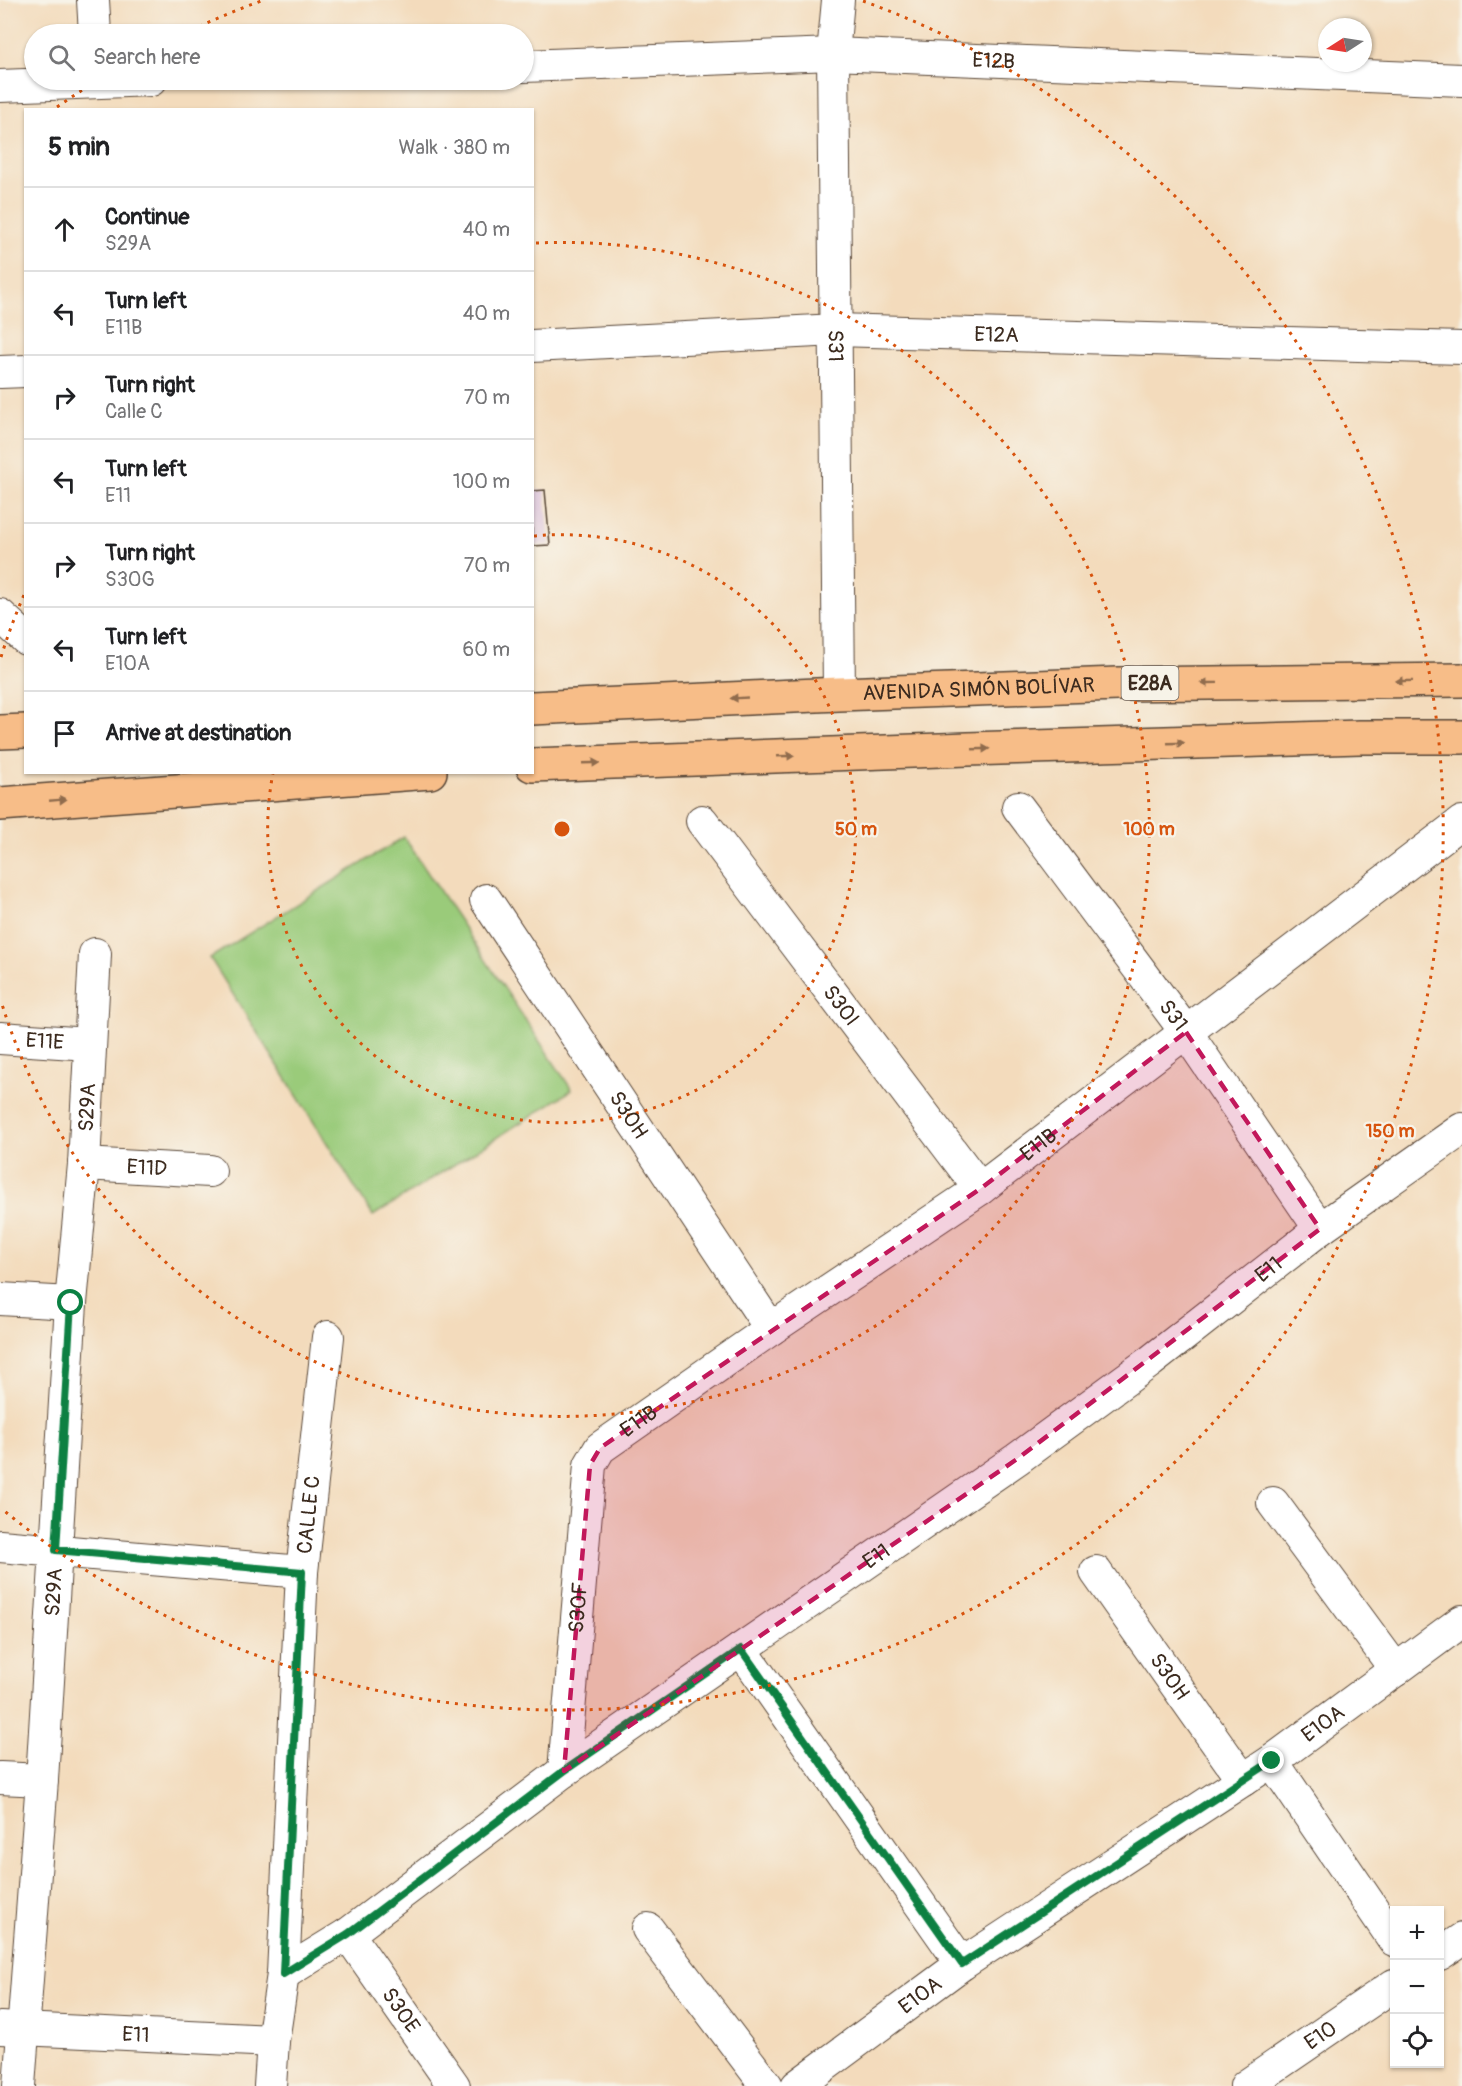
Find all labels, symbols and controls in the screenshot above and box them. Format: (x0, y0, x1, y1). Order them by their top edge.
north arrow (1318, 18, 1372, 72)
search box (24, 24, 534, 90)
icon: search (45, 41, 78, 74)
text: Search here (93, 43, 200, 71)
street label: E12B (972, 47, 1016, 76)
text: 5 min (48, 131, 110, 163)
text: Walk · 380 m (398, 135, 510, 160)
text: Continue (105, 203, 189, 231)
icon: ahead (48, 213, 81, 246)
text: 40 m (463, 217, 510, 242)
text: S29A (105, 231, 151, 256)
text: Turn left (105, 287, 187, 315)
icon: left (48, 297, 81, 330)
text: 40 m (463, 301, 510, 326)
text: E11B (105, 315, 142, 340)
street label: E12A (974, 321, 1019, 349)
street label: S31 (822, 330, 849, 362)
text: Turn right (105, 371, 195, 399)
icon: right (48, 381, 81, 414)
text: 70 m (464, 385, 510, 410)
text: Calle C (105, 399, 163, 424)
text: Turn left (105, 455, 187, 483)
icon: left (48, 465, 81, 498)
text: 100 m (453, 469, 510, 494)
text: E11 (105, 483, 131, 508)
text: Turn right (105, 539, 195, 567)
icon: right (48, 549, 81, 582)
text: 70 m (464, 553, 510, 578)
text: S30G (105, 567, 155, 592)
text: Turn left (105, 623, 187, 651)
icon: left (48, 633, 81, 666)
text: 60 m (463, 637, 510, 662)
text: E10A (105, 651, 150, 676)
road number: E28A (1122, 666, 1178, 700)
street label: AVENIDA SIMÓN BOLÍVAR (862, 672, 1095, 707)
one-way arrow (1394, 676, 1413, 686)
one-way arrow (1199, 678, 1218, 688)
one-way arrow (729, 694, 748, 703)
icon: arrive (48, 717, 81, 750)
text: Arrive at destination (105, 719, 291, 747)
one-way arrow (1166, 738, 1185, 747)
one-way arrow (971, 744, 990, 753)
one-way arrow (776, 751, 795, 760)
one-way arrow (581, 758, 600, 767)
one-way arrow (49, 795, 68, 804)
text: 50 m (835, 818, 877, 841)
text: 100 m (1123, 818, 1175, 841)
centre of rings (552, 819, 572, 839)
street label: S30I (817, 980, 865, 1031)
street label: S31 (1153, 995, 1194, 1037)
street label: E11E (25, 1027, 65, 1056)
street label: S29A (73, 1083, 102, 1132)
street label: S30H (603, 1086, 654, 1144)
text: 150 m (1366, 1120, 1415, 1143)
street label: E11B (1015, 1122, 1062, 1168)
street label: E11D (126, 1153, 168, 1183)
street label: E11 (1250, 1251, 1288, 1289)
route start (57, 1289, 83, 1315)
street label: E11B (615, 1399, 663, 1444)
street label: CALLE C (291, 1474, 327, 1555)
street label: E11 (858, 1538, 895, 1575)
street label: S29A (39, 1567, 69, 1617)
street label: S30F (563, 1581, 594, 1634)
street label: S30H (1144, 1648, 1195, 1706)
street label: E10A (1296, 1699, 1350, 1749)
route end (1258, 1747, 1284, 1773)
map controls (1390, 1906, 1444, 2068)
button: + (1390, 1906, 1444, 1960)
button: − (1390, 1960, 1444, 2014)
street label: E10A (893, 1971, 947, 2020)
street label: S30E (376, 1983, 426, 2039)
button: locate (1390, 2014, 1444, 2068)
street label: E10 (1299, 2015, 1342, 2056)
street label: E11 (122, 2021, 150, 2049)

